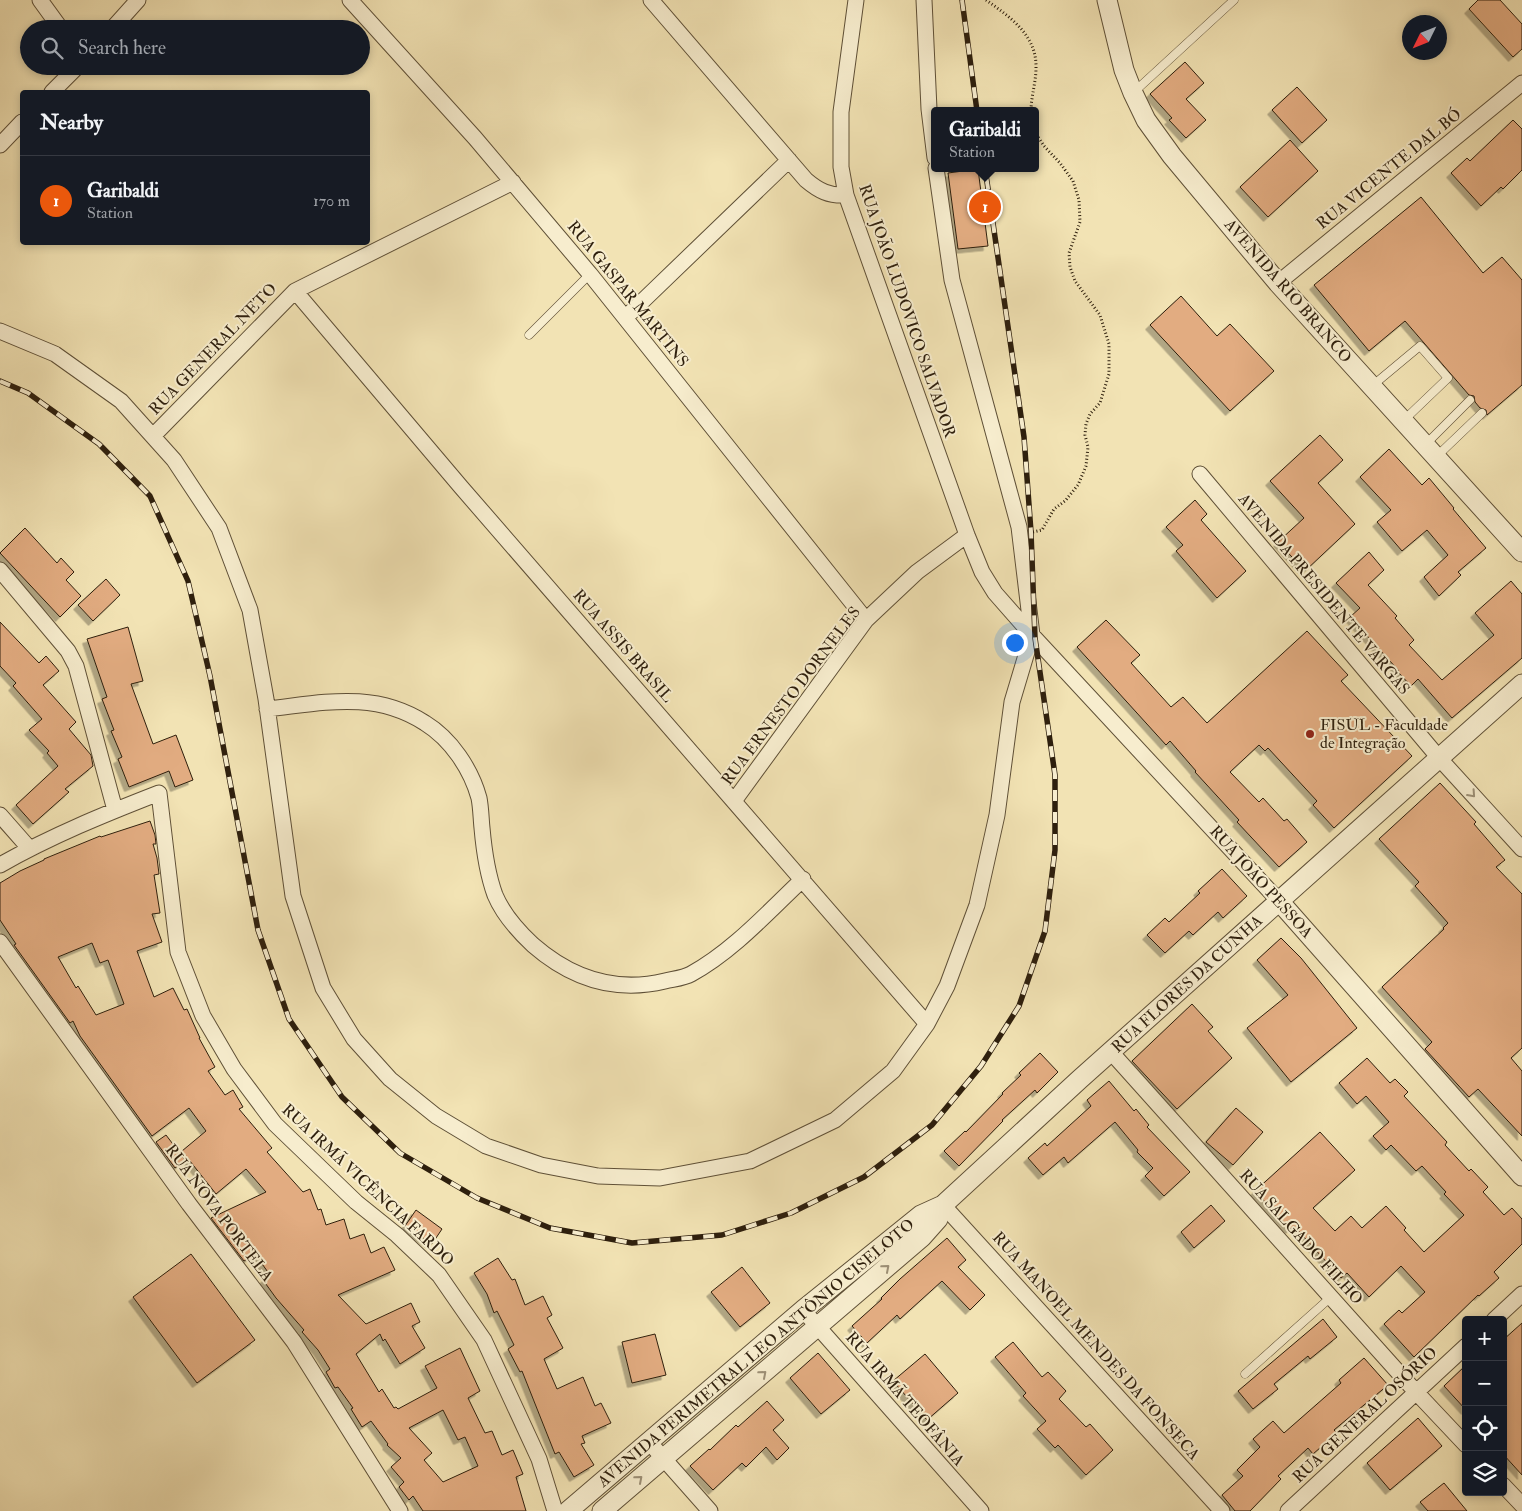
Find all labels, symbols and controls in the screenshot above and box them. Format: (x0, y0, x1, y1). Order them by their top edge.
north arrow (1402, 15, 1447, 60)
search box (20, 20, 370, 75)
icon: search (38, 34, 66, 62)
text: Search here (78, 36, 166, 60)
street label: RUA VICENTE DAL BÓ (1312, 104, 1466, 234)
popup (931, 107, 1039, 172)
text: Nearby (40, 109, 103, 136)
text: Garibaldi (949, 118, 1021, 142)
text: Station (949, 142, 995, 162)
text: Garibaldi (87, 179, 159, 203)
street label: RUA JOÃO LUDOVICO SALVADOR (853, 182, 960, 441)
pin: 1 (969, 188, 1001, 226)
text: 1 (53, 191, 59, 211)
text: 170 m (313, 191, 350, 211)
text: Station (87, 203, 133, 223)
street label: AVENIDA RIO BRANCO (1219, 214, 1356, 367)
street label: RUA GASPAR MARTINS (563, 217, 693, 371)
street label: RUA GENERAL NETO (145, 279, 281, 419)
street label: AVENIDA PRESIDENTE VARGAS (1233, 488, 1414, 699)
street label: RUA ASSIS BRASIL (568, 585, 678, 707)
street label: RUA ERNESTO DORNELES (717, 603, 865, 789)
your location (1002, 630, 1028, 656)
place label: FISUL - Faculdade de Integração (1320, 715, 1448, 753)
marker: FISUL - Faculdade de Integração (1304, 728, 1316, 740)
one-way arrow (1466, 788, 1475, 797)
street label: RUA JOÃO PESSOA (1204, 822, 1317, 943)
street label: RUA FLORES DA CUNHA (1107, 911, 1267, 1057)
street label: RUA IRMÃ VICÊNCIA FARDO (278, 1100, 458, 1270)
street label: RUA NOVA PORTELA (161, 1140, 277, 1286)
street label: RUA SALGADO FILHO (1235, 1165, 1367, 1309)
street label: AVENIDA PERIMETRAL LEO ANTÔNIO CISELOTO (593, 1214, 918, 1492)
street label: RUA MANOEL MENDES DA FONSECA (988, 1228, 1204, 1464)
one-way arrow (880, 1265, 889, 1274)
map controls (1462, 1316, 1507, 1496)
button: + (1462, 1316, 1507, 1361)
street label: RUA IRMÃ TEOFÂNIA (841, 1328, 969, 1470)
street label: RUA GENERAL OSÓRIO (1288, 1342, 1441, 1487)
button: − (1462, 1361, 1507, 1406)
one-way arrow (757, 1370, 766, 1379)
button: locate (1462, 1406, 1507, 1451)
button: layers (1462, 1451, 1507, 1496)
one-way arrow (633, 1477, 642, 1485)

